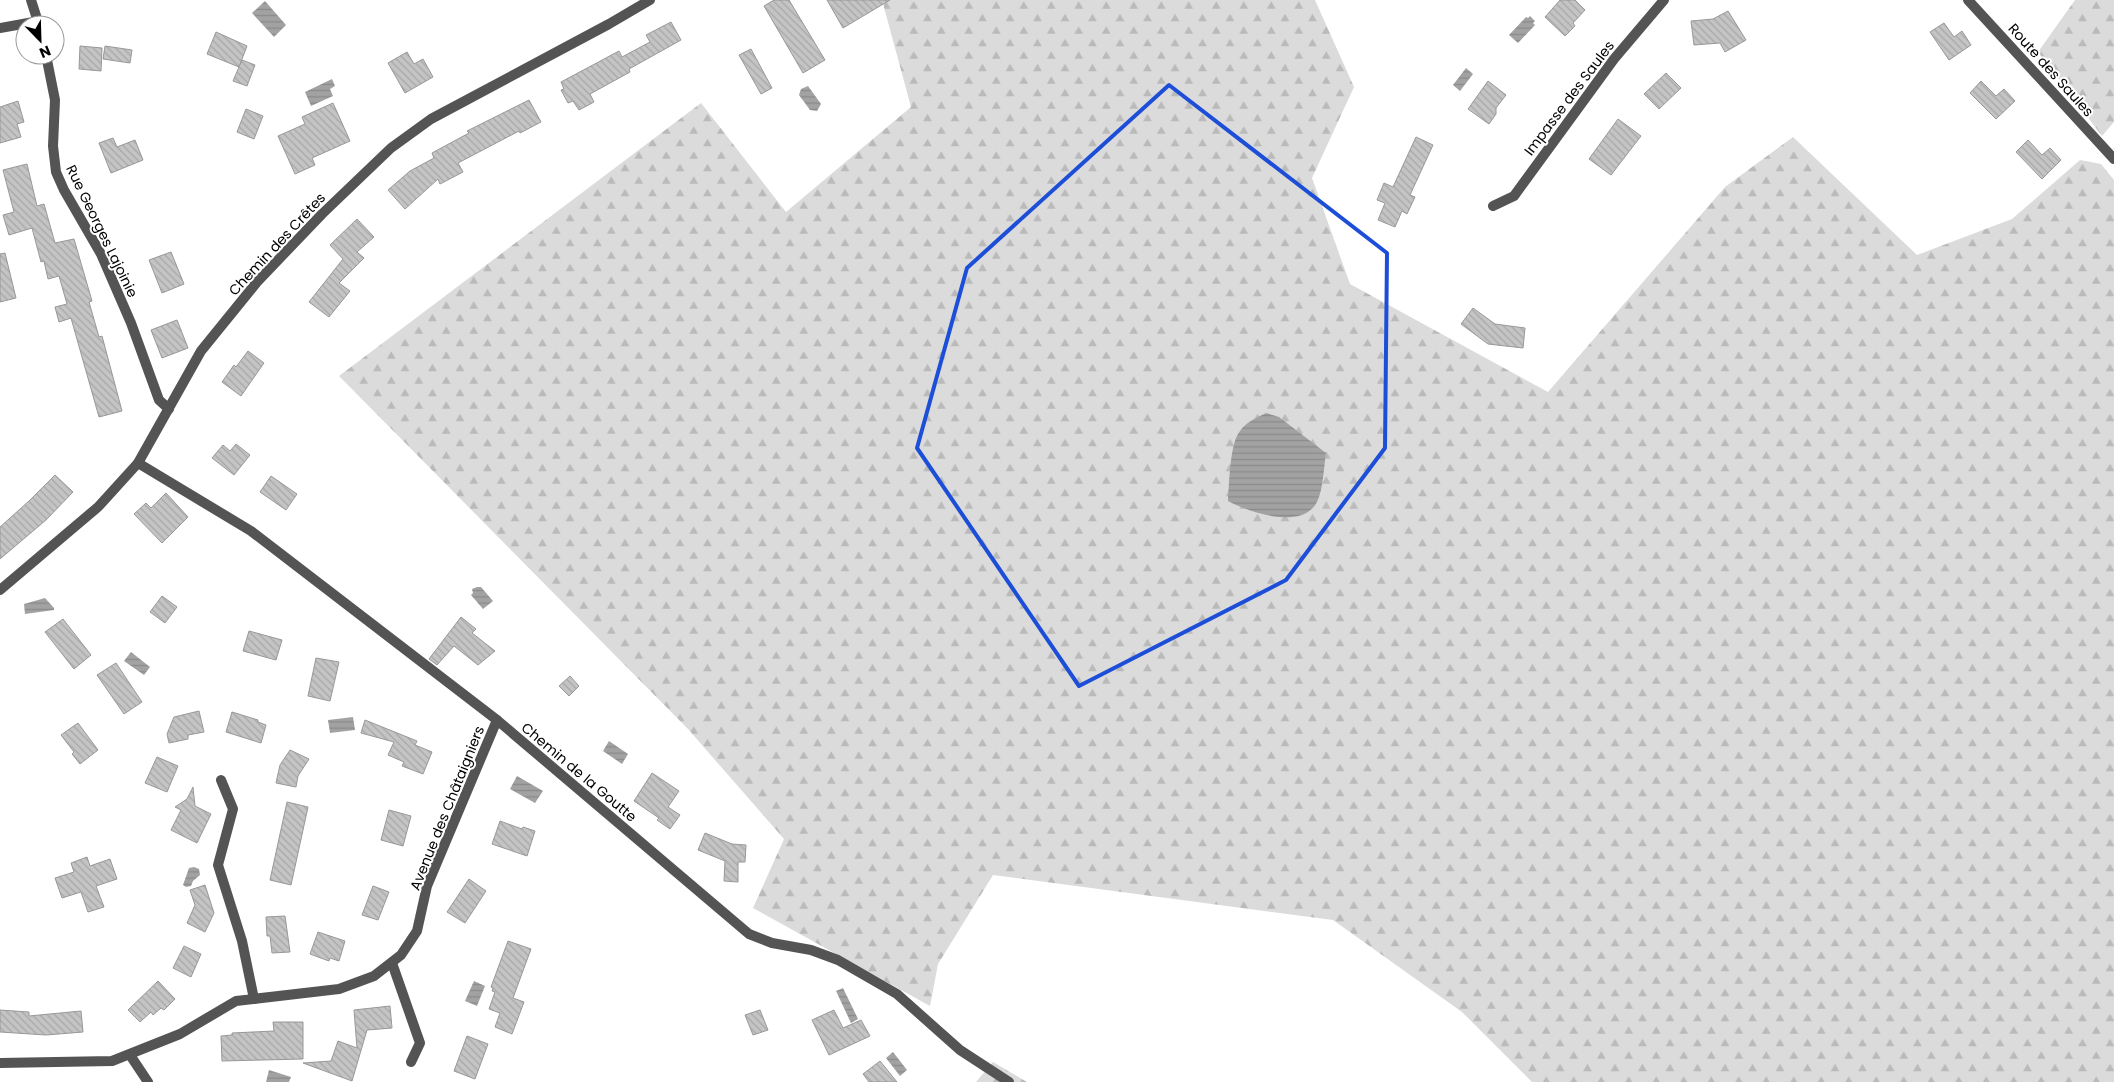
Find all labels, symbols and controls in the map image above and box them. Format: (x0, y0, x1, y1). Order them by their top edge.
north arrow (15, 15, 65, 65)
street label: Route des Saules (2004, 19, 2098, 121)
street label: Impasse des Saules (1519, 36, 1619, 160)
text: N (36, 41, 54, 63)
street label: Rue Georges Lajoinie (61, 161, 143, 301)
street label: Chemin des Crêtes (224, 188, 330, 300)
street label: Chemin de la Goutte (517, 718, 641, 827)
street label: Avenue des Châtaigniers (405, 723, 489, 893)

